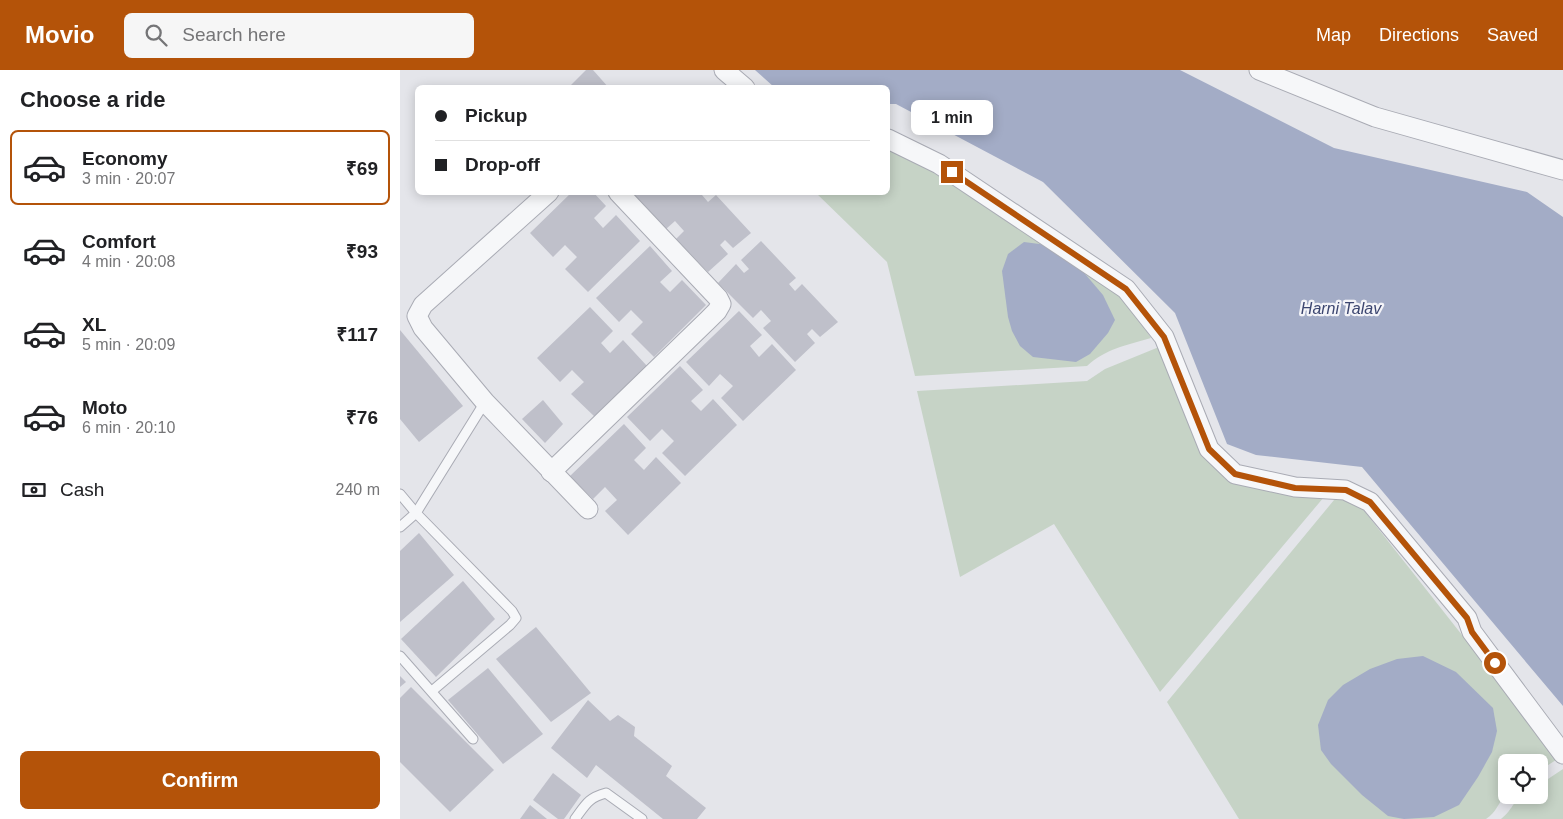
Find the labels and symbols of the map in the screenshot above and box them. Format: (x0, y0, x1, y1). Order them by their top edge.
callout: 1 min (911, 99, 993, 134)
route end (941, 161, 963, 183)
water label: Harni Talav (1301, 300, 1382, 317)
route start (1484, 652, 1506, 674)

